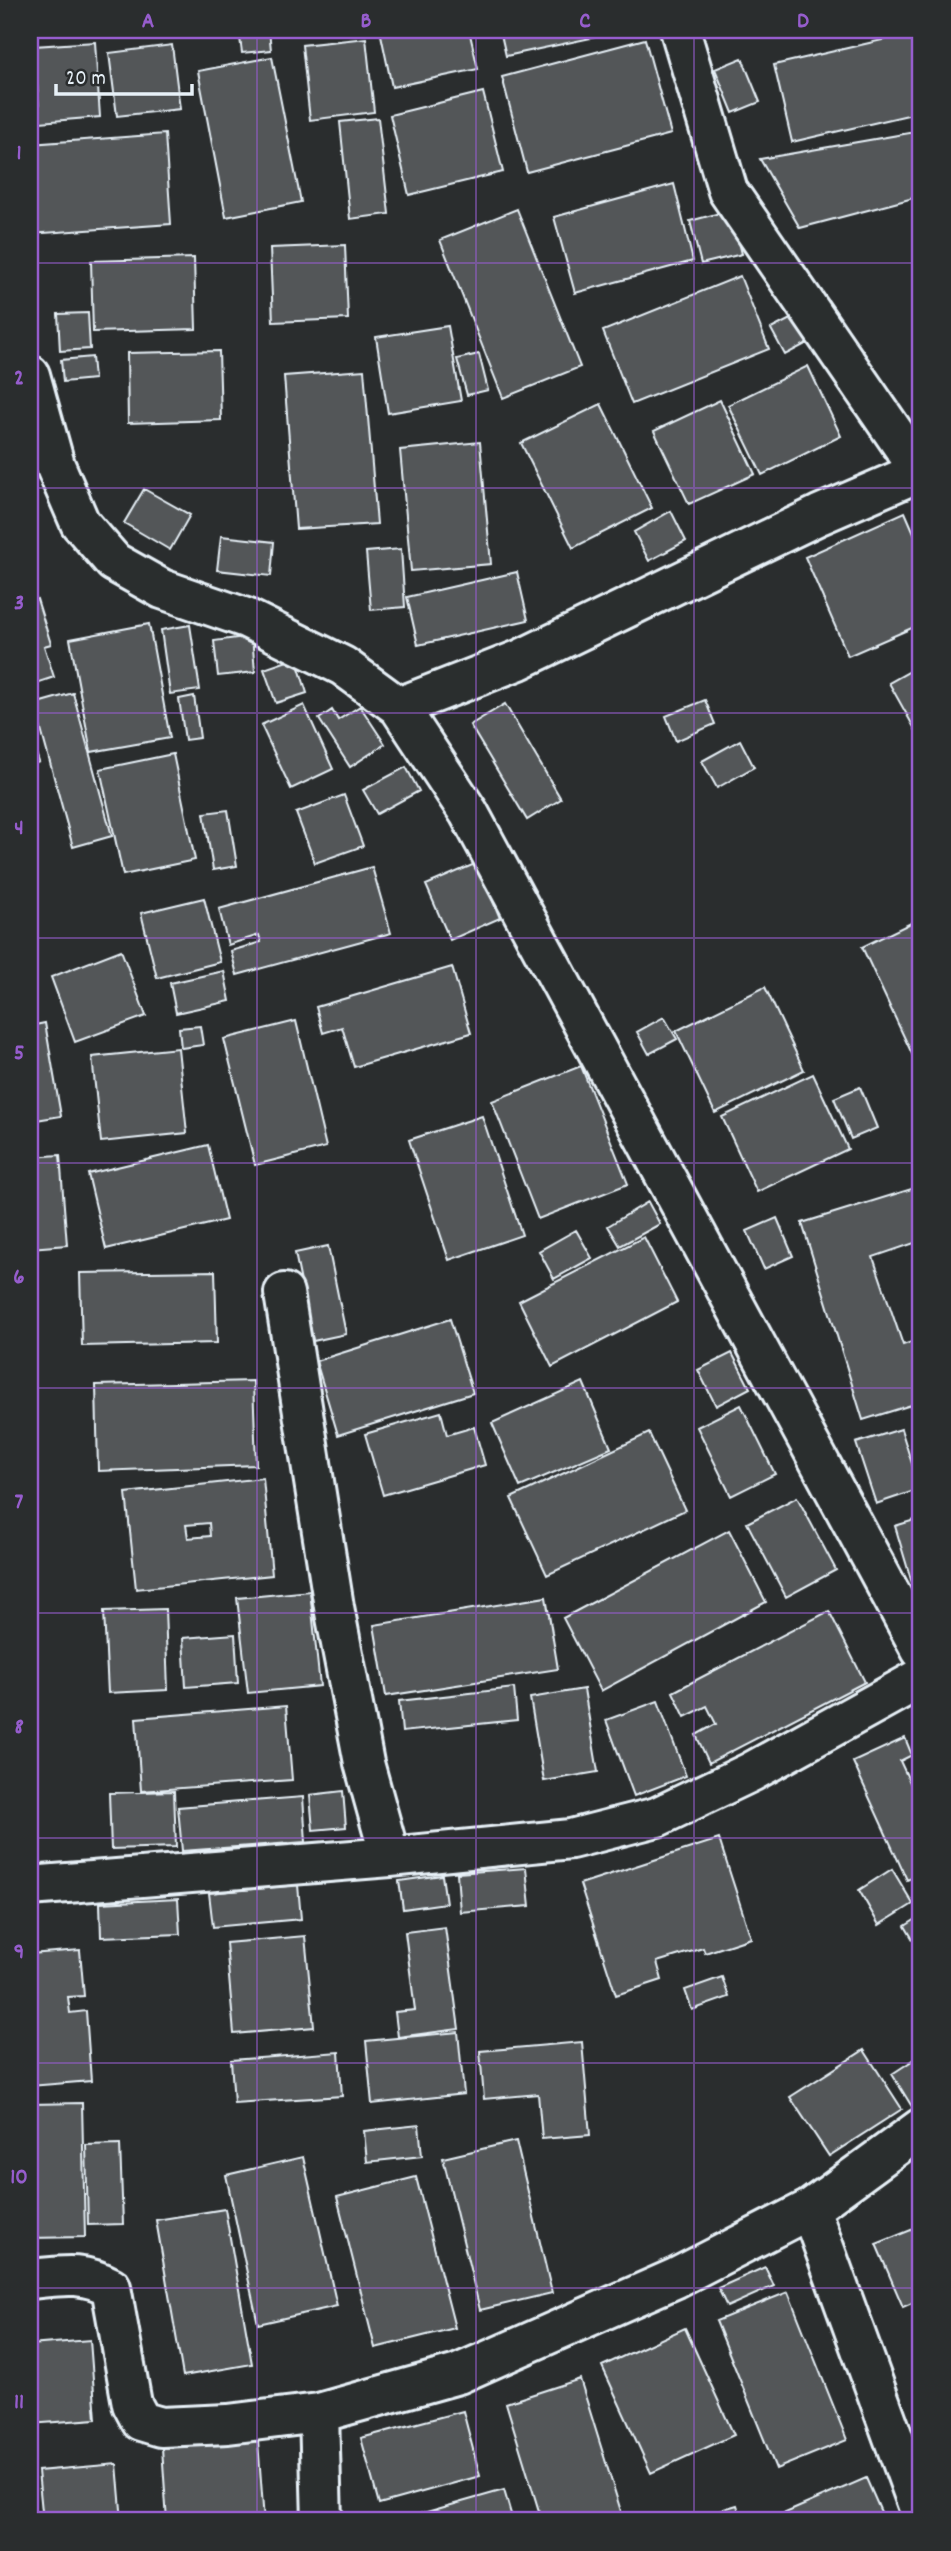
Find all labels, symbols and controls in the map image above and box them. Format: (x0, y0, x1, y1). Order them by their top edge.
text: A (142, 6, 154, 39)
text: B (361, 6, 372, 39)
text: C (579, 6, 591, 39)
text: D (797, 6, 809, 39)
scale bar (56, 52, 192, 96)
text: 20 m (66, 65, 106, 95)
text: 1 (16, 138, 22, 171)
text: 2 (14, 363, 24, 396)
text: 3 (14, 588, 24, 621)
text: 4 (14, 813, 24, 846)
text: 5 (14, 1038, 24, 1071)
text: 6 (13, 1262, 25, 1295)
text: 7 (15, 1487, 24, 1520)
text: 8 (14, 1712, 24, 1745)
text: 9 (14, 1937, 24, 1970)
text: 10 (10, 2162, 28, 2195)
text: 11 (14, 2387, 24, 2420)

